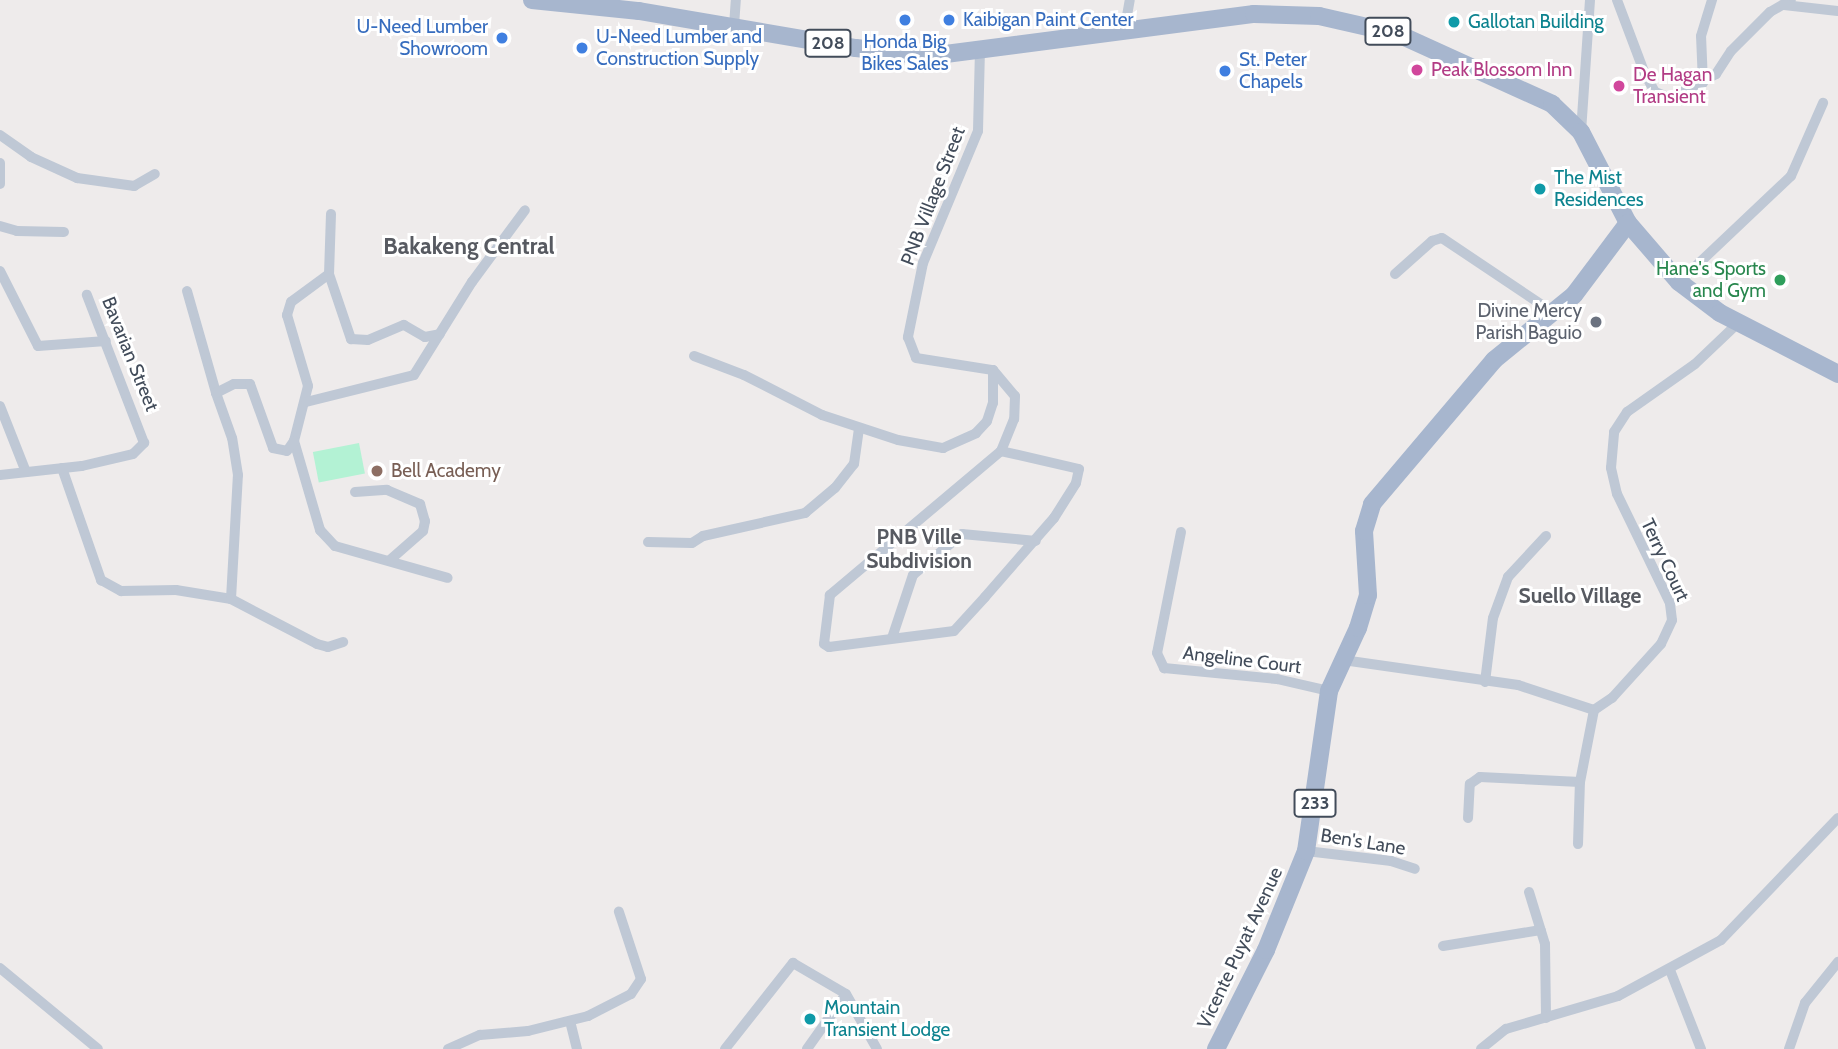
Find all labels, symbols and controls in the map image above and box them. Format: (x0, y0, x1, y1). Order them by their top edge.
place label: Kaibigan Paint Center (963, 9, 1134, 31)
place label: Gallotan Building (1468, 11, 1604, 33)
marker: Honda Big Bikes Sales (897, 12, 913, 28)
marker: Kaibigan Paint Center (941, 12, 957, 28)
marker: Gallotan Building (1446, 14, 1462, 30)
place label: U-Need Lumber Showroom (357, 16, 488, 60)
road number: 208 (1364, 16, 1412, 46)
place label: U-Need Lumber and Construction Supply (596, 26, 762, 70)
road number: 208 (804, 28, 852, 58)
marker: U-Need Lumber Showroom (494, 30, 510, 46)
place label: Honda Big Bikes Sales (861, 31, 949, 75)
marker: U-Need Lumber and Construction Supply (574, 40, 590, 56)
place label: St. Peter Chapels (1239, 49, 1307, 93)
place label: Peak Blossom Inn (1431, 59, 1572, 81)
marker: Peak Blossom Inn (1409, 62, 1425, 78)
marker: St. Peter Chapels (1217, 63, 1233, 79)
place label: De Hagan Transient (1633, 64, 1712, 108)
marker: De Hagan Transient (1611, 78, 1627, 94)
street label: PNB Village Street (896, 123, 970, 269)
place label: The Mist Residences (1554, 167, 1644, 211)
marker: The Mist Residences (1532, 181, 1548, 197)
district label: Bakakeng Central (383, 232, 555, 260)
place label: Hane's Sports and Gym (1656, 258, 1766, 302)
marker: Hane's Sports and Gym (1772, 272, 1788, 288)
street label: Bavarian Street (97, 293, 163, 415)
place label: Divine Mercy Parish Baguio (1475, 300, 1582, 344)
marker: Divine Mercy Parish Baguio (1588, 314, 1604, 330)
place label: Bell Academy (391, 460, 501, 482)
marker: Bell Academy (369, 463, 385, 479)
street label: Terry Court (1636, 515, 1694, 605)
district label: PNB Ville Subdivision (866, 524, 972, 574)
district label: Suello Village (1519, 583, 1641, 609)
street label: Angeline Court (1182, 641, 1302, 679)
road number: 233 (1292, 788, 1338, 818)
street label: Ben's Lane (1319, 824, 1407, 860)
street label: Vicente Puyat Avenue (1193, 864, 1287, 1032)
place label: Mountain Transient Lodge (824, 997, 950, 1041)
marker: Mountain Transient Lodge (802, 1011, 818, 1027)

